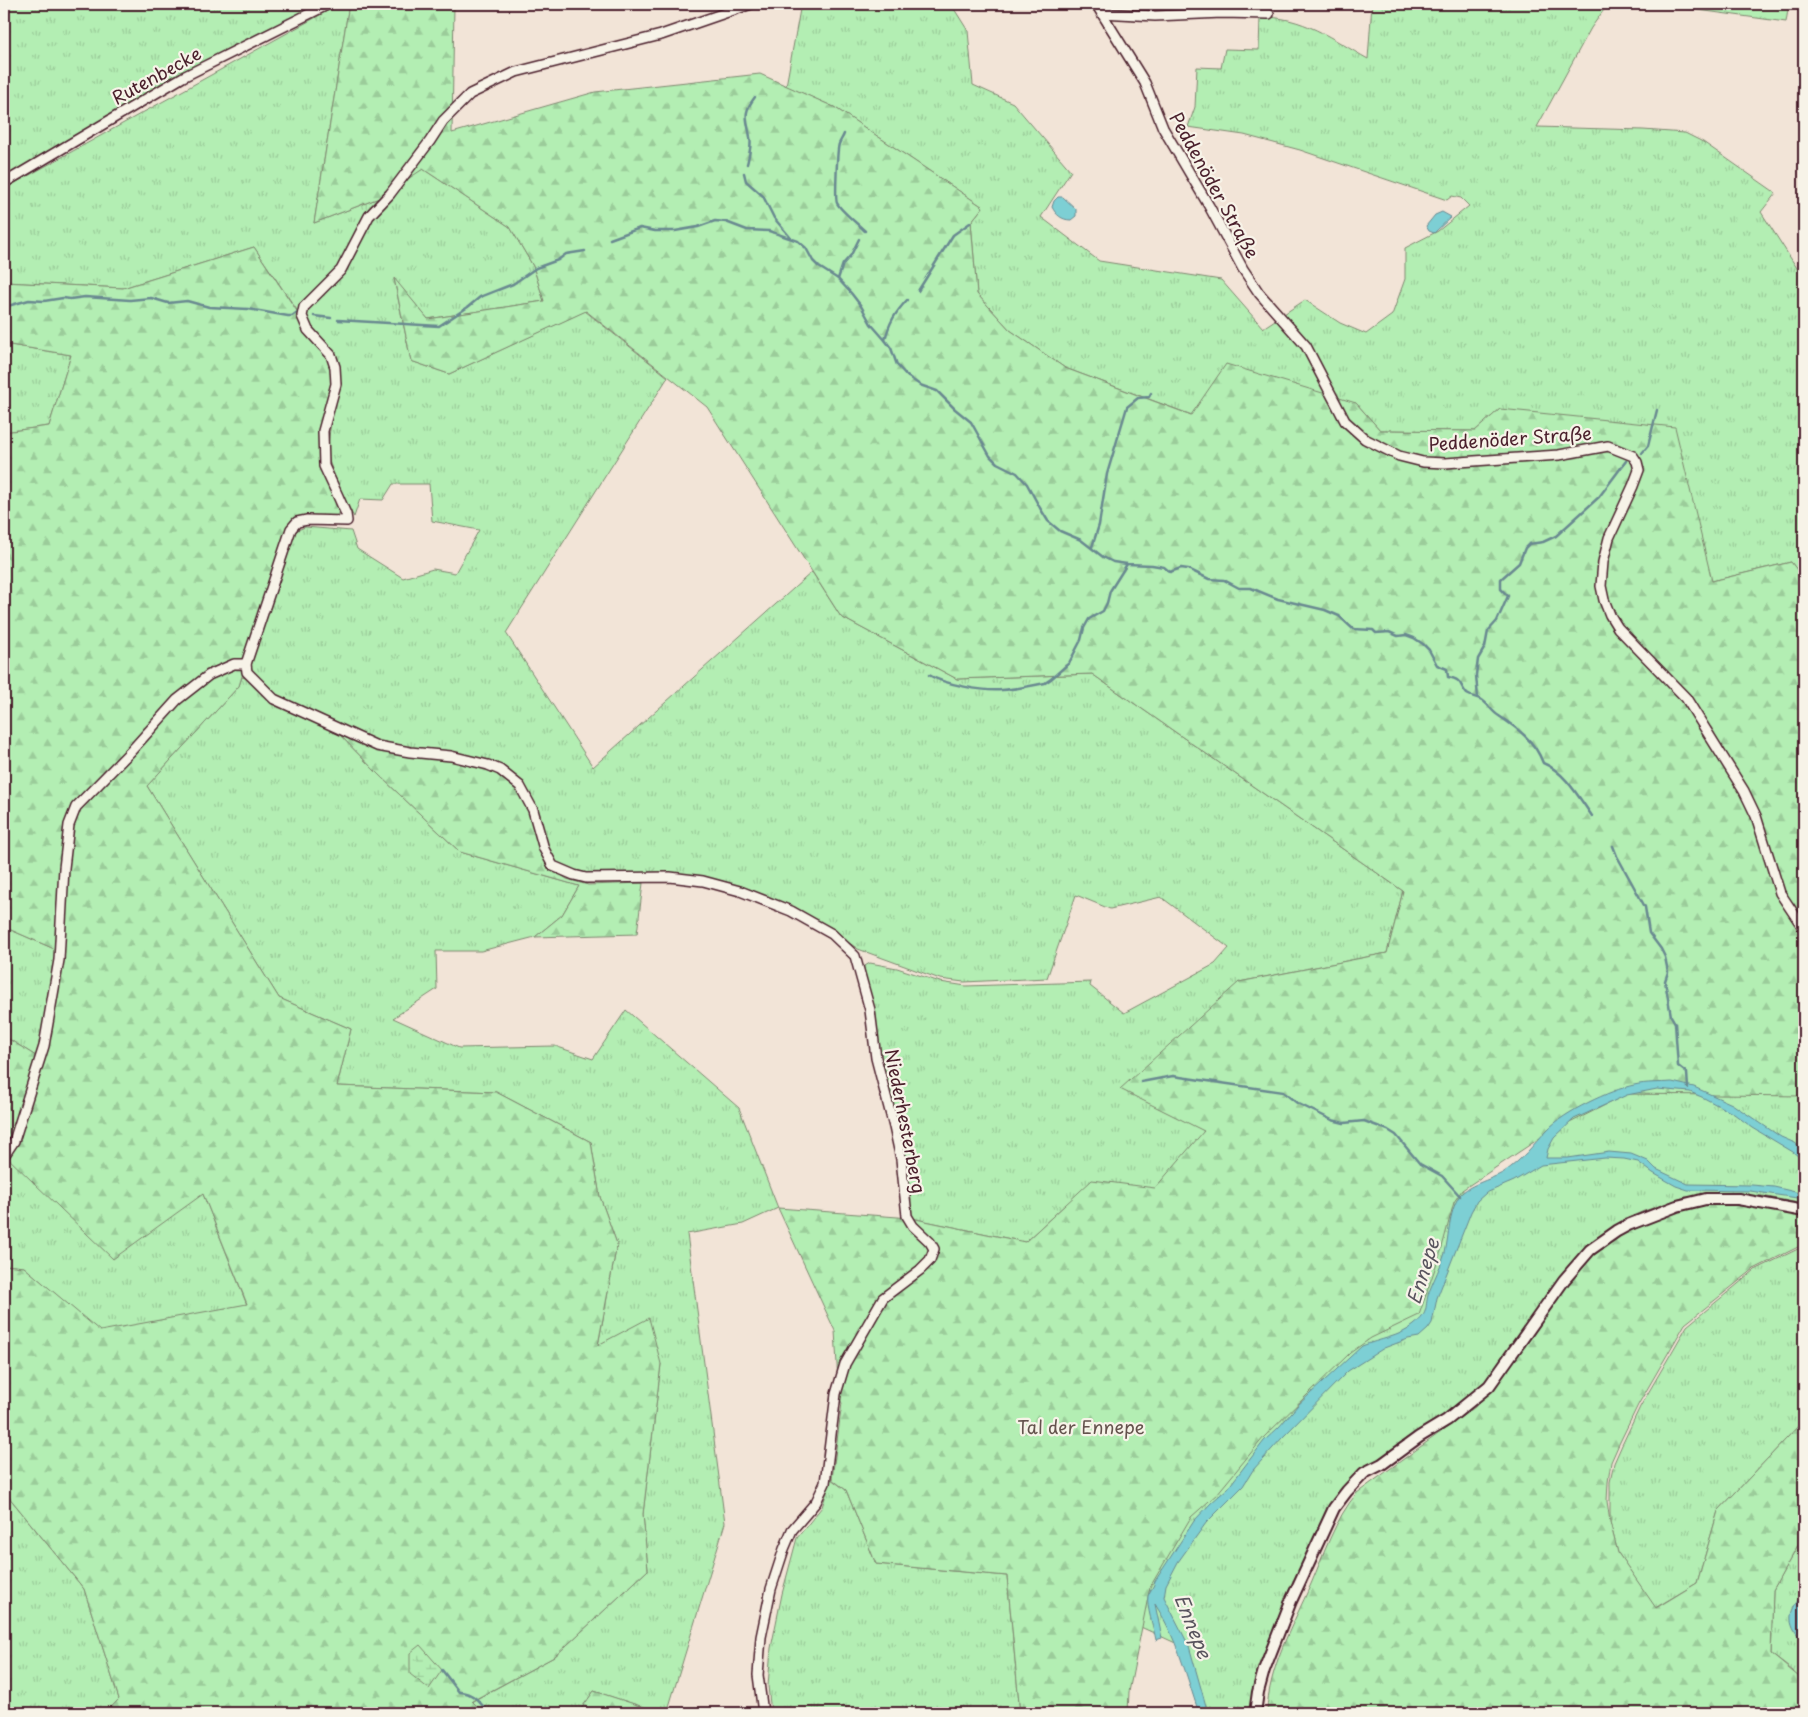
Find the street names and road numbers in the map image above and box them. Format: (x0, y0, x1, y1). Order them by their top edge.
street label: Rutenbecke (106, 39, 206, 111)
street label: Peddenöder Straße (1164, 107, 1266, 263)
street label: Peddenöder Straße (1427, 419, 1593, 457)
street label: Niederhesterberg (879, 1047, 933, 1195)

